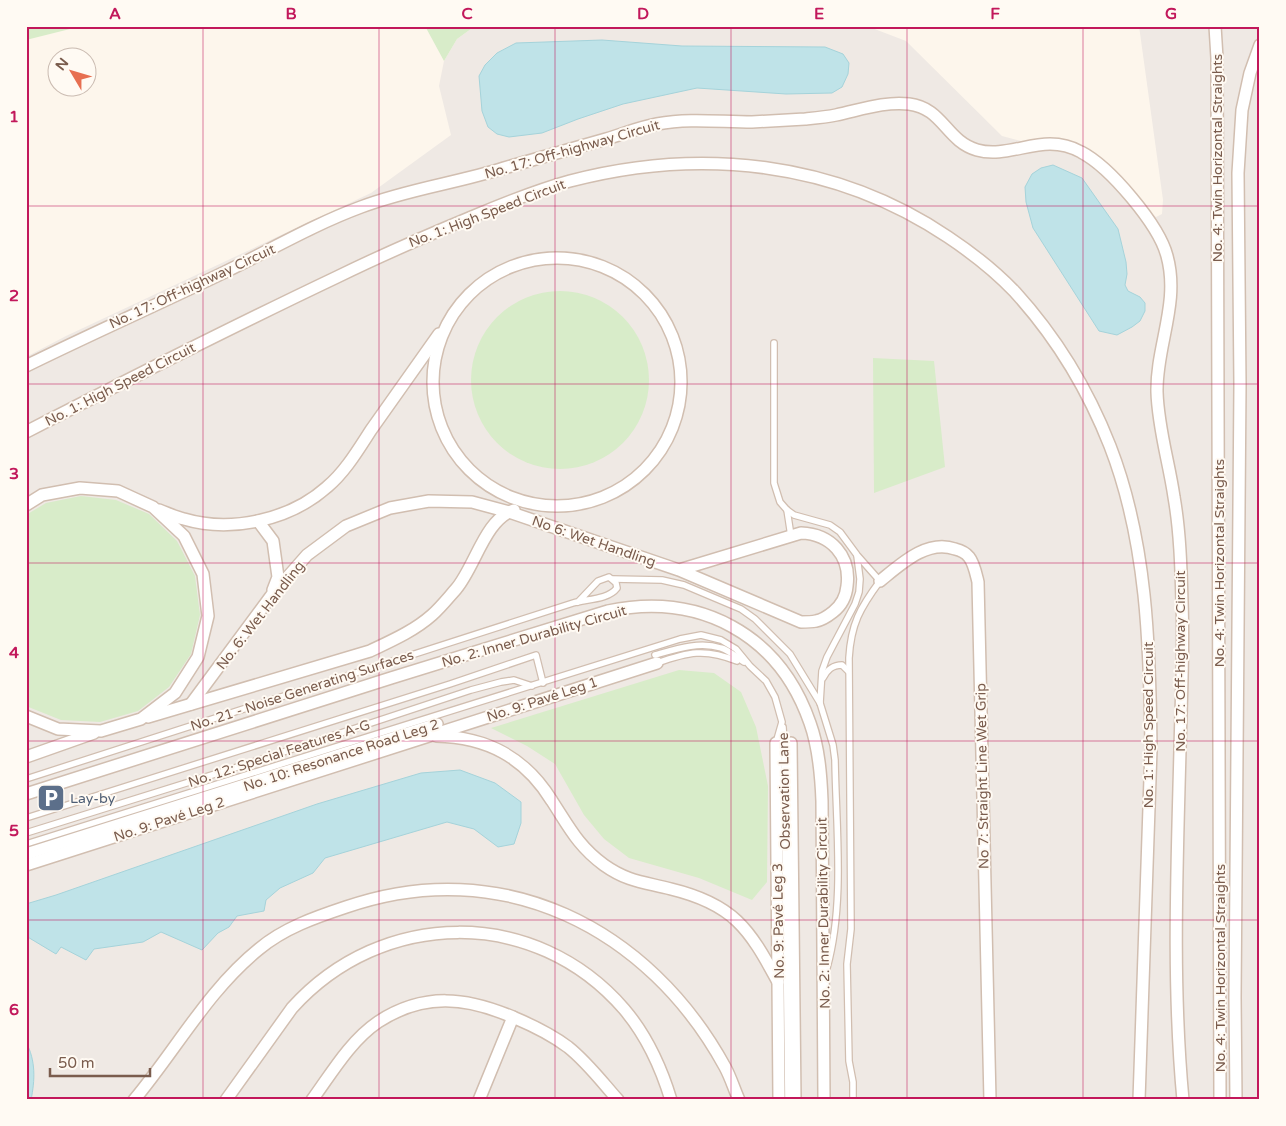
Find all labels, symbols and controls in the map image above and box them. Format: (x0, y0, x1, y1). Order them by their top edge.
text: A (109, 4, 121, 24)
text: B (285, 4, 297, 24)
text: C (461, 4, 473, 24)
text: D (637, 4, 649, 24)
text: E (814, 4, 824, 24)
text: F (990, 4, 1000, 24)
text: G (1165, 4, 1177, 24)
north arrow (48, 48, 98, 98)
street label: No. 4: Twin Horizontal Straights (1209, 53, 1226, 262)
text: N (52, 55, 72, 74)
text: 1 (9, 107, 19, 127)
street label: No. 17: Off-highway Circuit (483, 116, 662, 183)
street label: No. 1: High Speed Circuit (406, 175, 569, 251)
street label: No. 17: Off-highway Circuit (106, 240, 279, 332)
text: 2 (9, 286, 19, 306)
street label: No. 1: High Speed Circuit (42, 339, 199, 430)
street label: No. 4: Twin Horizontal Straights (1211, 458, 1228, 667)
text: 3 (9, 464, 19, 484)
street label: No 6: Wet Handling (530, 512, 658, 571)
street label: No. 6: Wet Handling (213, 558, 308, 673)
street label: No. 17: Off-highway Circuit (1172, 570, 1189, 752)
street label: No. 2: Inner Durability Circuit (440, 602, 629, 671)
street label: No. 1: High Speed Circuit (1140, 641, 1157, 808)
text: 4 (9, 643, 19, 663)
street label: No. 21 - Noise Generating Surfaces (188, 646, 416, 735)
street label: No. 9: Pavé Leg 1 (485, 674, 600, 725)
street label: No 7: Straight Line Wet Grip (972, 683, 993, 869)
street label: No. 12: Special Features A-G (186, 716, 372, 791)
street label: No. 10: Resonance Road Leg 2 (241, 716, 441, 795)
street label: Observation Lane (775, 732, 794, 850)
parking icon: Lay-by (36, 783, 66, 813)
place label: Lay-by (70, 790, 116, 807)
street label: No. 9: Pavé Leg 2 (112, 794, 227, 845)
street label: No. 2: Inner Durability Circuit (813, 816, 834, 1009)
text: 5 (9, 821, 19, 841)
street label: No. 9: Pavé Leg 3 (769, 863, 788, 979)
street label: No. 4: Twin Horizontal Straights (1212, 863, 1229, 1072)
text: 6 (9, 1000, 19, 1020)
scale bar (50, 1046, 150, 1078)
text: 50 m (58, 1054, 95, 1072)

